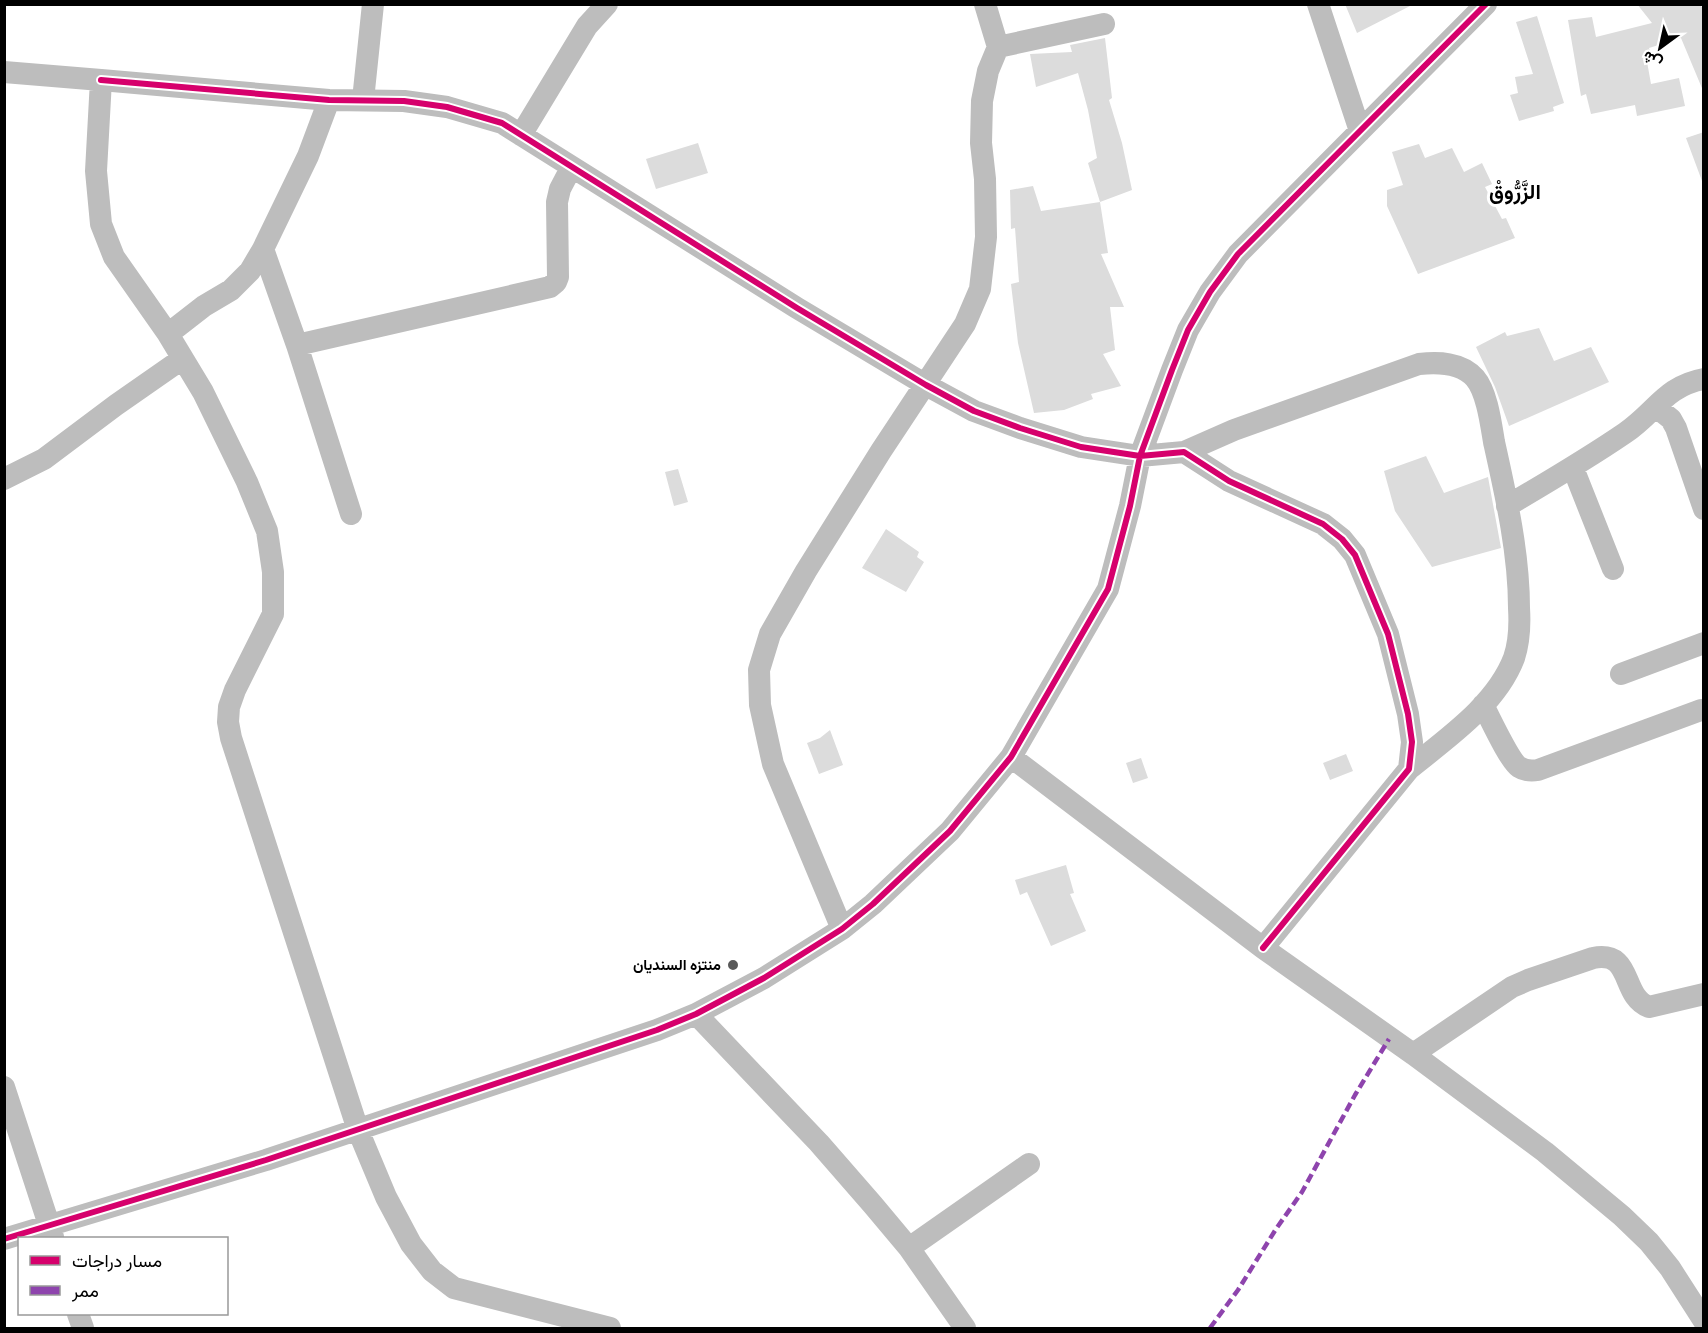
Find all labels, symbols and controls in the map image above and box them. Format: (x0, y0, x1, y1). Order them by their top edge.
north arrow (1630, 18, 1690, 78)
text: ش (1639, 47, 1665, 73)
district label: الزَّرُّوقْ (1489, 179, 1541, 205)
place label: منتزه السنديان (633, 956, 721, 974)
marker: منتزه السنديان (726, 958, 740, 972)
legend (18, 1237, 228, 1315)
text: مسار دراجات (72, 1250, 162, 1272)
text: ممر (71, 1280, 99, 1302)

